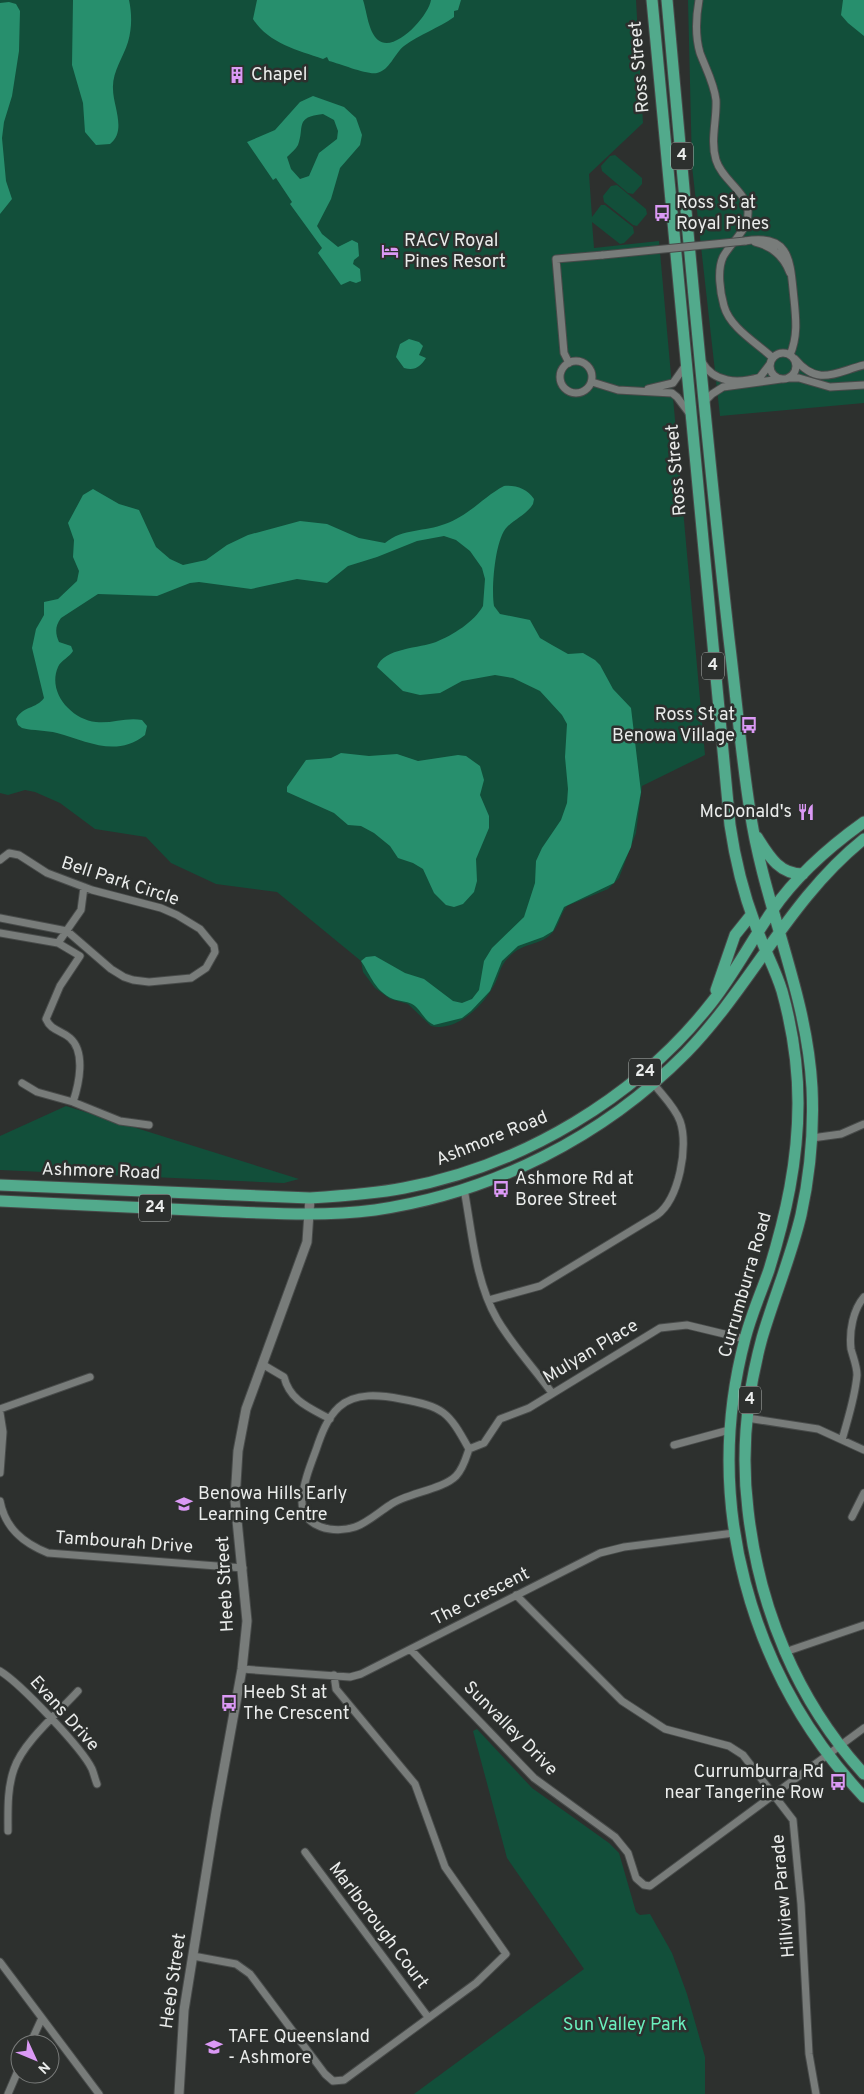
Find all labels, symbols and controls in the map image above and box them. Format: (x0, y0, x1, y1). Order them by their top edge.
street label: Ross Street (625, 20, 655, 114)
place label: Chapel (251, 64, 307, 87)
building icon: Chapel (227, 65, 247, 85)
road number: 4 (671, 142, 693, 170)
place label: Ross St at Royal Pines (676, 192, 769, 236)
bus stop icon: Ross St at Royal Pines (652, 203, 672, 223)
place label: RACV Royal Pines Resort (404, 230, 506, 274)
hotel icon: RACV Royal Pines Resort (380, 241, 400, 261)
street label: Ross Street (662, 423, 692, 517)
road number: 4 (702, 652, 724, 679)
place label: Ross St at Benowa Village (612, 704, 735, 748)
bus stop icon: Ross St at Benowa Village (739, 715, 759, 735)
place label: McDonald's (700, 801, 792, 824)
restaurant icon: McDonald's (796, 802, 816, 822)
street label: Bell Park Circle (58, 852, 182, 912)
road number: 24 (629, 1058, 661, 1086)
street label: Ashmore Road (433, 1106, 551, 1172)
street label: Ashmore Road (41, 1158, 161, 1186)
place label: Ashmore Rd at Boree Street (515, 1168, 634, 1212)
bus stop icon: Ashmore Rd at Boree Street (491, 1179, 511, 1199)
road number: 24 (139, 1194, 171, 1222)
street label: Currumburra Road (714, 1210, 778, 1360)
street label: Mulyan Place (539, 1315, 643, 1389)
road number: 4 (739, 1386, 761, 1414)
place label: Benowa Hills Early Learning Centre (198, 1483, 347, 1527)
school or university icon: Benowa Hills Early Learning Centre (174, 1494, 194, 1514)
street label: Tambourah Drive (54, 1527, 194, 1559)
street label: Heeb Street (212, 1535, 240, 1633)
street label: The Crescent (428, 1563, 534, 1631)
street label: Evans Drive (24, 1671, 104, 1757)
street label: Sunvalley Drive (458, 1677, 562, 1781)
place label: Heeb St at The Crescent (243, 1682, 349, 1726)
bus stop icon: Heeb St at The Crescent (219, 1693, 239, 1713)
place label: Currumburra Rd near Tangerine Row (664, 1761, 824, 1805)
bus stop icon: Currumburra Rd near Tangerine Row (828, 1772, 848, 1792)
street label: Hillview Parade (767, 1833, 801, 1959)
street label: Marlborough Court (323, 1858, 433, 1994)
street label: Heeb Street (156, 1932, 192, 2030)
park label: Sun Valley Park (563, 2014, 687, 2037)
place label: TAFE Queensland - Ashmore (228, 2026, 370, 2070)
north arrow (10, 2034, 60, 2084)
school or university icon: TAFE Queensland - Ashmore (204, 2037, 224, 2057)
text: N (34, 2057, 53, 2077)

